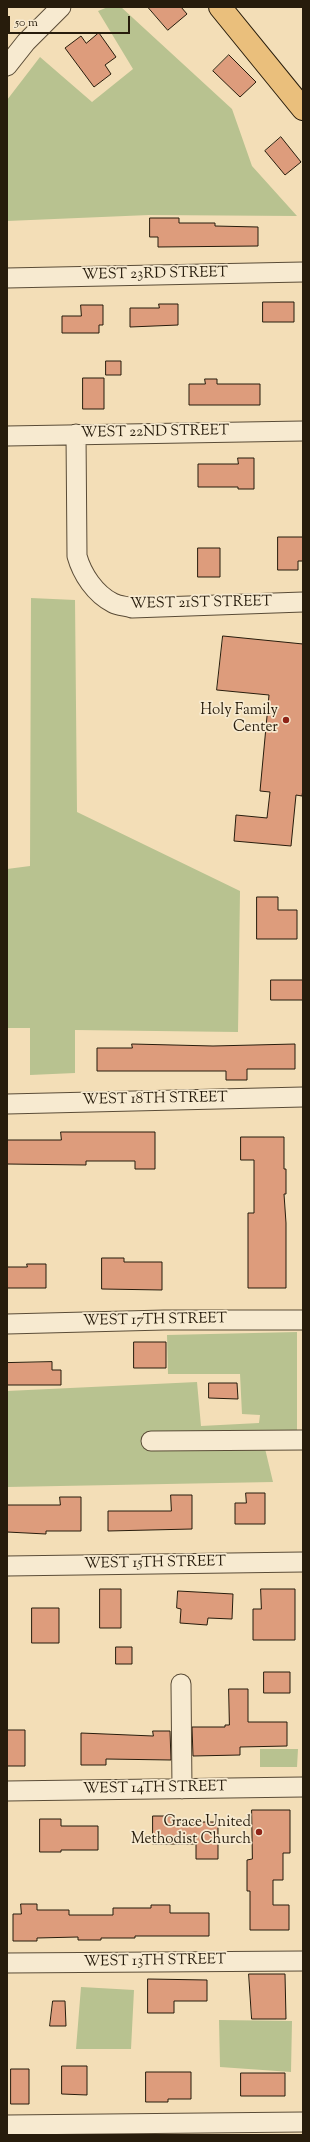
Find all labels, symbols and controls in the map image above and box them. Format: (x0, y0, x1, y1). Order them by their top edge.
scale bar (10, 8, 132, 34)
text: 50 m (15, 14, 38, 32)
street label: WEST 23RD STREET (82, 265, 228, 285)
street label: WEST 22ND STREET (81, 423, 229, 443)
street label: WEST 21ST STREET (130, 594, 272, 614)
place label: Holy Family Center (200, 702, 278, 737)
marker: Holy Family Center (281, 715, 291, 725)
street label: WEST 18TH STREET (82, 1090, 228, 1110)
street label: WEST 17TH STREET (83, 1311, 227, 1331)
street label: WEST 15TH STREET (84, 1554, 226, 1574)
street label: WEST 14TH STREET (83, 1779, 227, 1799)
place label: Grace United Methodist Church (131, 1814, 251, 1849)
marker: Grace United Methodist Church (254, 1827, 264, 1837)
street label: WEST 13TH STREET (83, 1952, 227, 1972)

